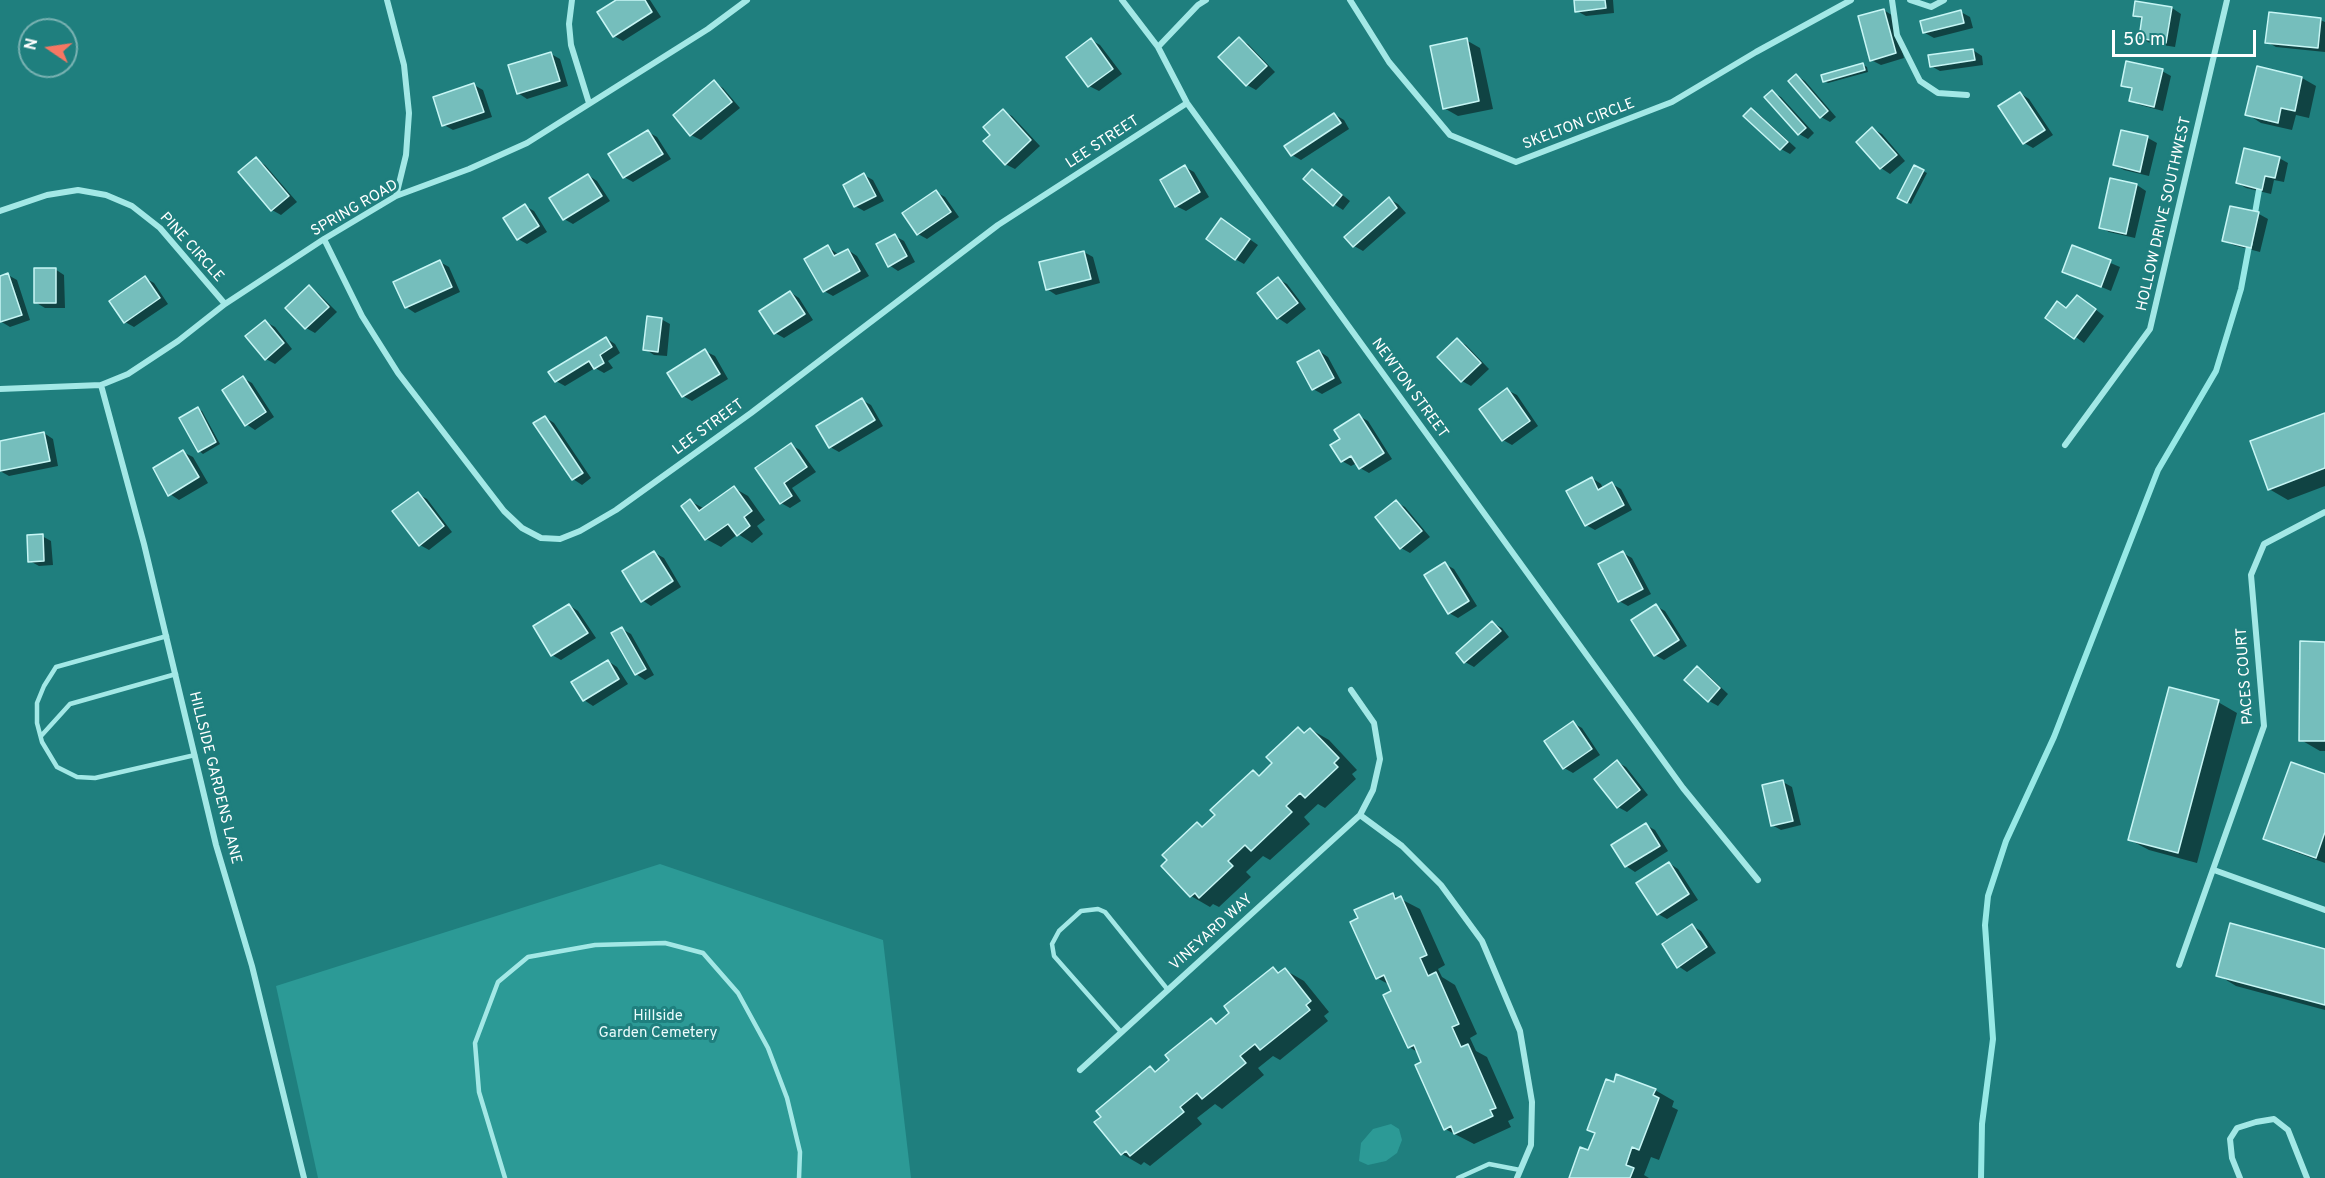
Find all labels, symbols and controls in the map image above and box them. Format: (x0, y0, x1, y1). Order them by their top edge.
north arrow (18, 18, 78, 78)
scale bar (2115, 18, 2259, 56)
text: 50 m (2123, 29, 2165, 52)
text: N (21, 37, 43, 52)
street label: SKELTON CIRCLE (1520, 95, 1638, 155)
street label: LEE STREET (1063, 113, 1143, 173)
street label: HOLLOW DRIVE SOUTHWEST (2134, 115, 2196, 313)
street label: SPRING ROAD (308, 177, 402, 241)
street label: PINE CIRCLE (155, 210, 227, 286)
street label: NEWTON STREET (1367, 336, 1451, 442)
street label: LEE STREET (670, 396, 748, 460)
street label: PACES COURT (2234, 627, 2258, 725)
street label: HILLSIDE GARDENS LANE (184, 690, 244, 866)
street label: VINEYARD WAY (1167, 891, 1257, 975)
park label: Hillside Garden Cemetery (599, 1008, 717, 1043)

